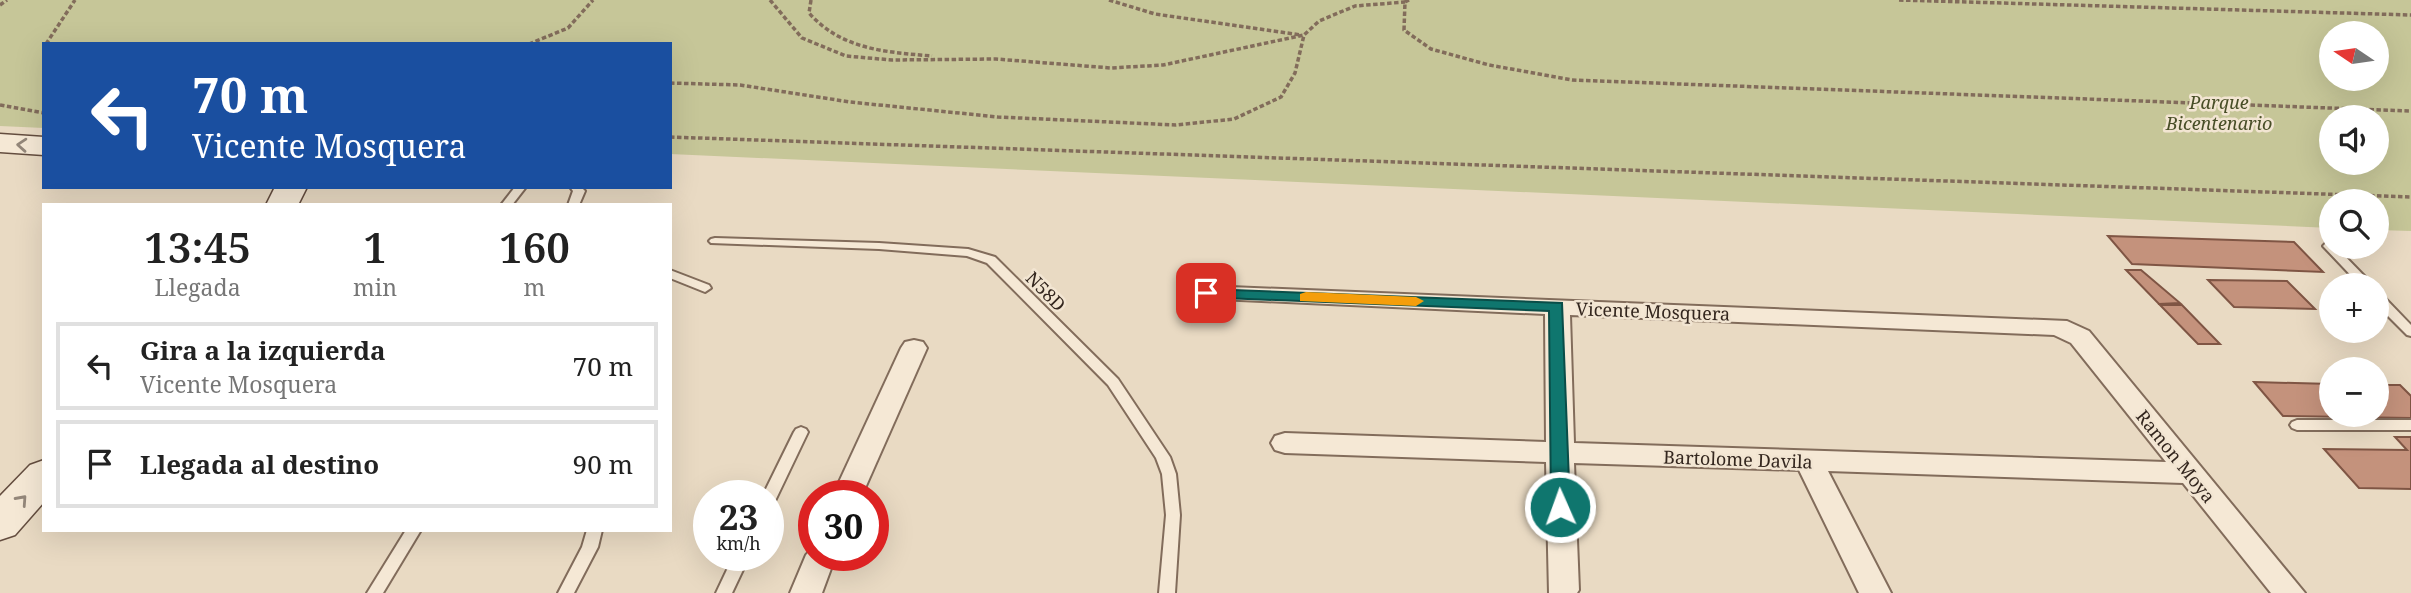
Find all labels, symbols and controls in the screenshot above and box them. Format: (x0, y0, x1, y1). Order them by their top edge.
north arrow (2319, 21, 2389, 91)
map controls (2319, 21, 2389, 427)
text: 70 m (192, 61, 308, 127)
icon: left (77, 70, 168, 161)
park label: Parque Bicentenario (2165, 90, 2272, 135)
button: sound (2319, 105, 2389, 175)
text: Vicente Mosquera (192, 124, 467, 167)
one-way arrow (16, 137, 27, 152)
button: search (2319, 189, 2389, 259)
text: 13:45 (144, 218, 251, 275)
text: 1 (363, 218, 387, 275)
text: 160 (499, 218, 570, 275)
pin (1176, 263, 1236, 323)
street label: N58D (1021, 266, 1071, 316)
text: Llegada (154, 271, 241, 303)
text: min (353, 271, 397, 303)
text: m (524, 271, 545, 303)
button: + (2319, 273, 2389, 343)
icon: arrive (1187, 274, 1225, 312)
street label: Vicente Mosquera (1575, 296, 1731, 326)
text: Gira a la izquierda (140, 332, 386, 368)
icon: left (81, 347, 119, 385)
text: 70 m (573, 348, 633, 384)
button: − (2319, 357, 2389, 427)
text: Vicente Mosquera (140, 368, 337, 400)
street label: Ramon Moya (2131, 405, 2221, 507)
street label: Bartolome Davila (1663, 444, 1813, 474)
icon: arrive (81, 445, 119, 483)
text: Llegada al destino (140, 446, 379, 482)
text: 90 m (573, 446, 633, 482)
position arrow (1523, 470, 1597, 544)
speed limit sign: 30 (798, 480, 889, 571)
text: 23 (719, 493, 758, 540)
one-way arrow (14, 495, 26, 508)
text: km/h (716, 531, 761, 555)

